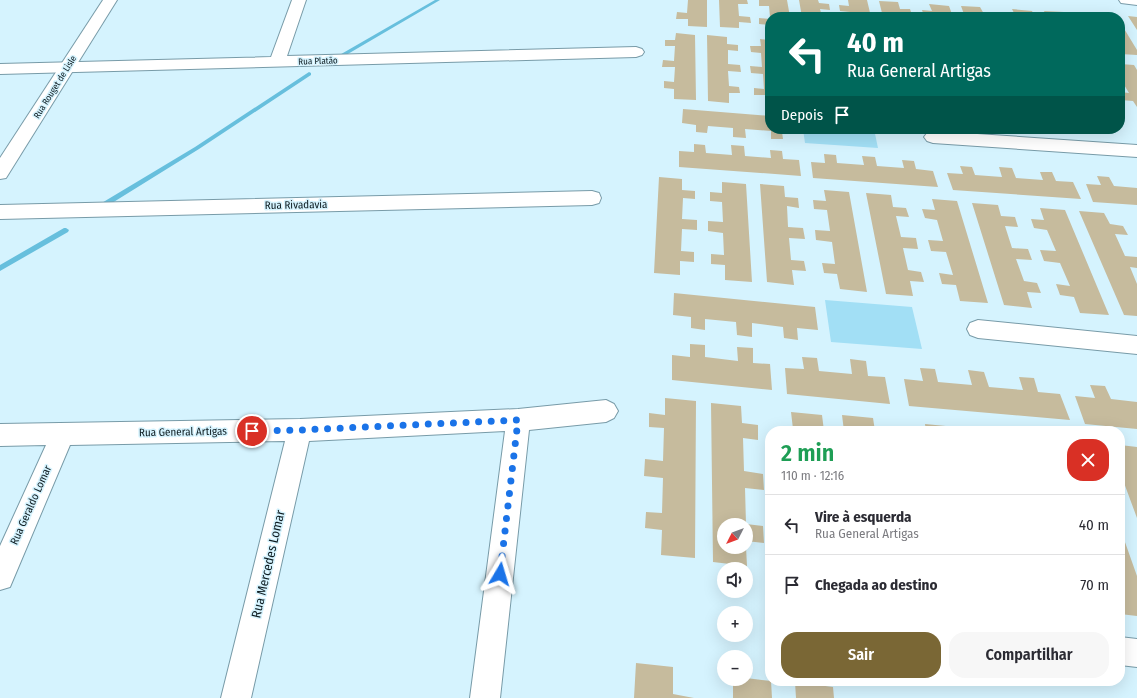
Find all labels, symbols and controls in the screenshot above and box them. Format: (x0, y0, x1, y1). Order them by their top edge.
text: 40 m (847, 26, 904, 59)
icon: left (781, 28, 833, 80)
street label: Rua Rouget de Lisle (32, 53, 79, 120)
street label: Rua Platão (298, 55, 338, 67)
text: Rua General Artigas (847, 60, 991, 82)
icon: arrive (831, 104, 853, 126)
text: Depois (781, 106, 823, 124)
street label: Rua Rivadavia (264, 198, 328, 212)
pin (235, 414, 269, 448)
icon: arrive (241, 420, 263, 442)
street label: Rua General Artigas (139, 425, 227, 439)
text: 2 min (781, 439, 834, 467)
button: close (1067, 439, 1109, 481)
street label: Rua Geraldo Lomar (8, 463, 54, 547)
text: 110 m · 12:16 (781, 468, 844, 483)
street label: Rua Mercedes Lomar (248, 508, 288, 619)
text: Vire à esquerda (815, 508, 912, 526)
icon: left (781, 514, 803, 536)
text: 40 m (1079, 516, 1109, 534)
north arrow (717, 518, 753, 554)
map controls (717, 518, 753, 686)
text: Rua General Artigas (815, 526, 919, 541)
position arrow (479, 553, 521, 595)
button: sound (717, 562, 753, 598)
icon: arrive (781, 574, 803, 596)
text: Chegada ao destino (815, 576, 937, 594)
text: 70 m (1080, 576, 1109, 594)
button: + (717, 606, 753, 642)
button: Sair (781, 632, 941, 678)
button: Compartilhar (949, 632, 1109, 678)
button: − (717, 650, 753, 686)

